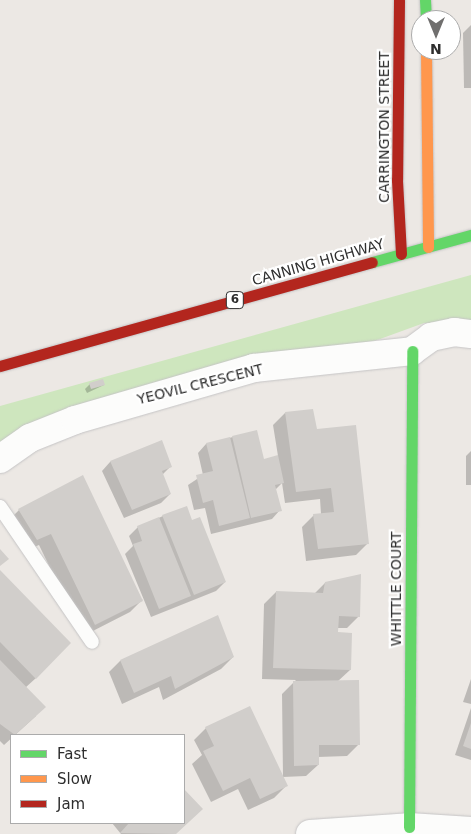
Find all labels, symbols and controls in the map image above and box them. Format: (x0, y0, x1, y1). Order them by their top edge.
north arrow (411, 10, 461, 60)
text: N (430, 41, 442, 57)
street label: CARRINGTON STREET (376, 51, 392, 203)
street label: CANNING HIGHWAY (250, 235, 386, 289)
road number: 6 (225, 290, 245, 310)
street label: YEOVIL CRESCENT (135, 360, 265, 408)
street label: WHITTLE COURT (388, 532, 404, 646)
legend (10, 734, 185, 824)
text: Fast (57, 745, 87, 763)
text: Slow (57, 770, 92, 788)
text: Jam (57, 795, 85, 813)

